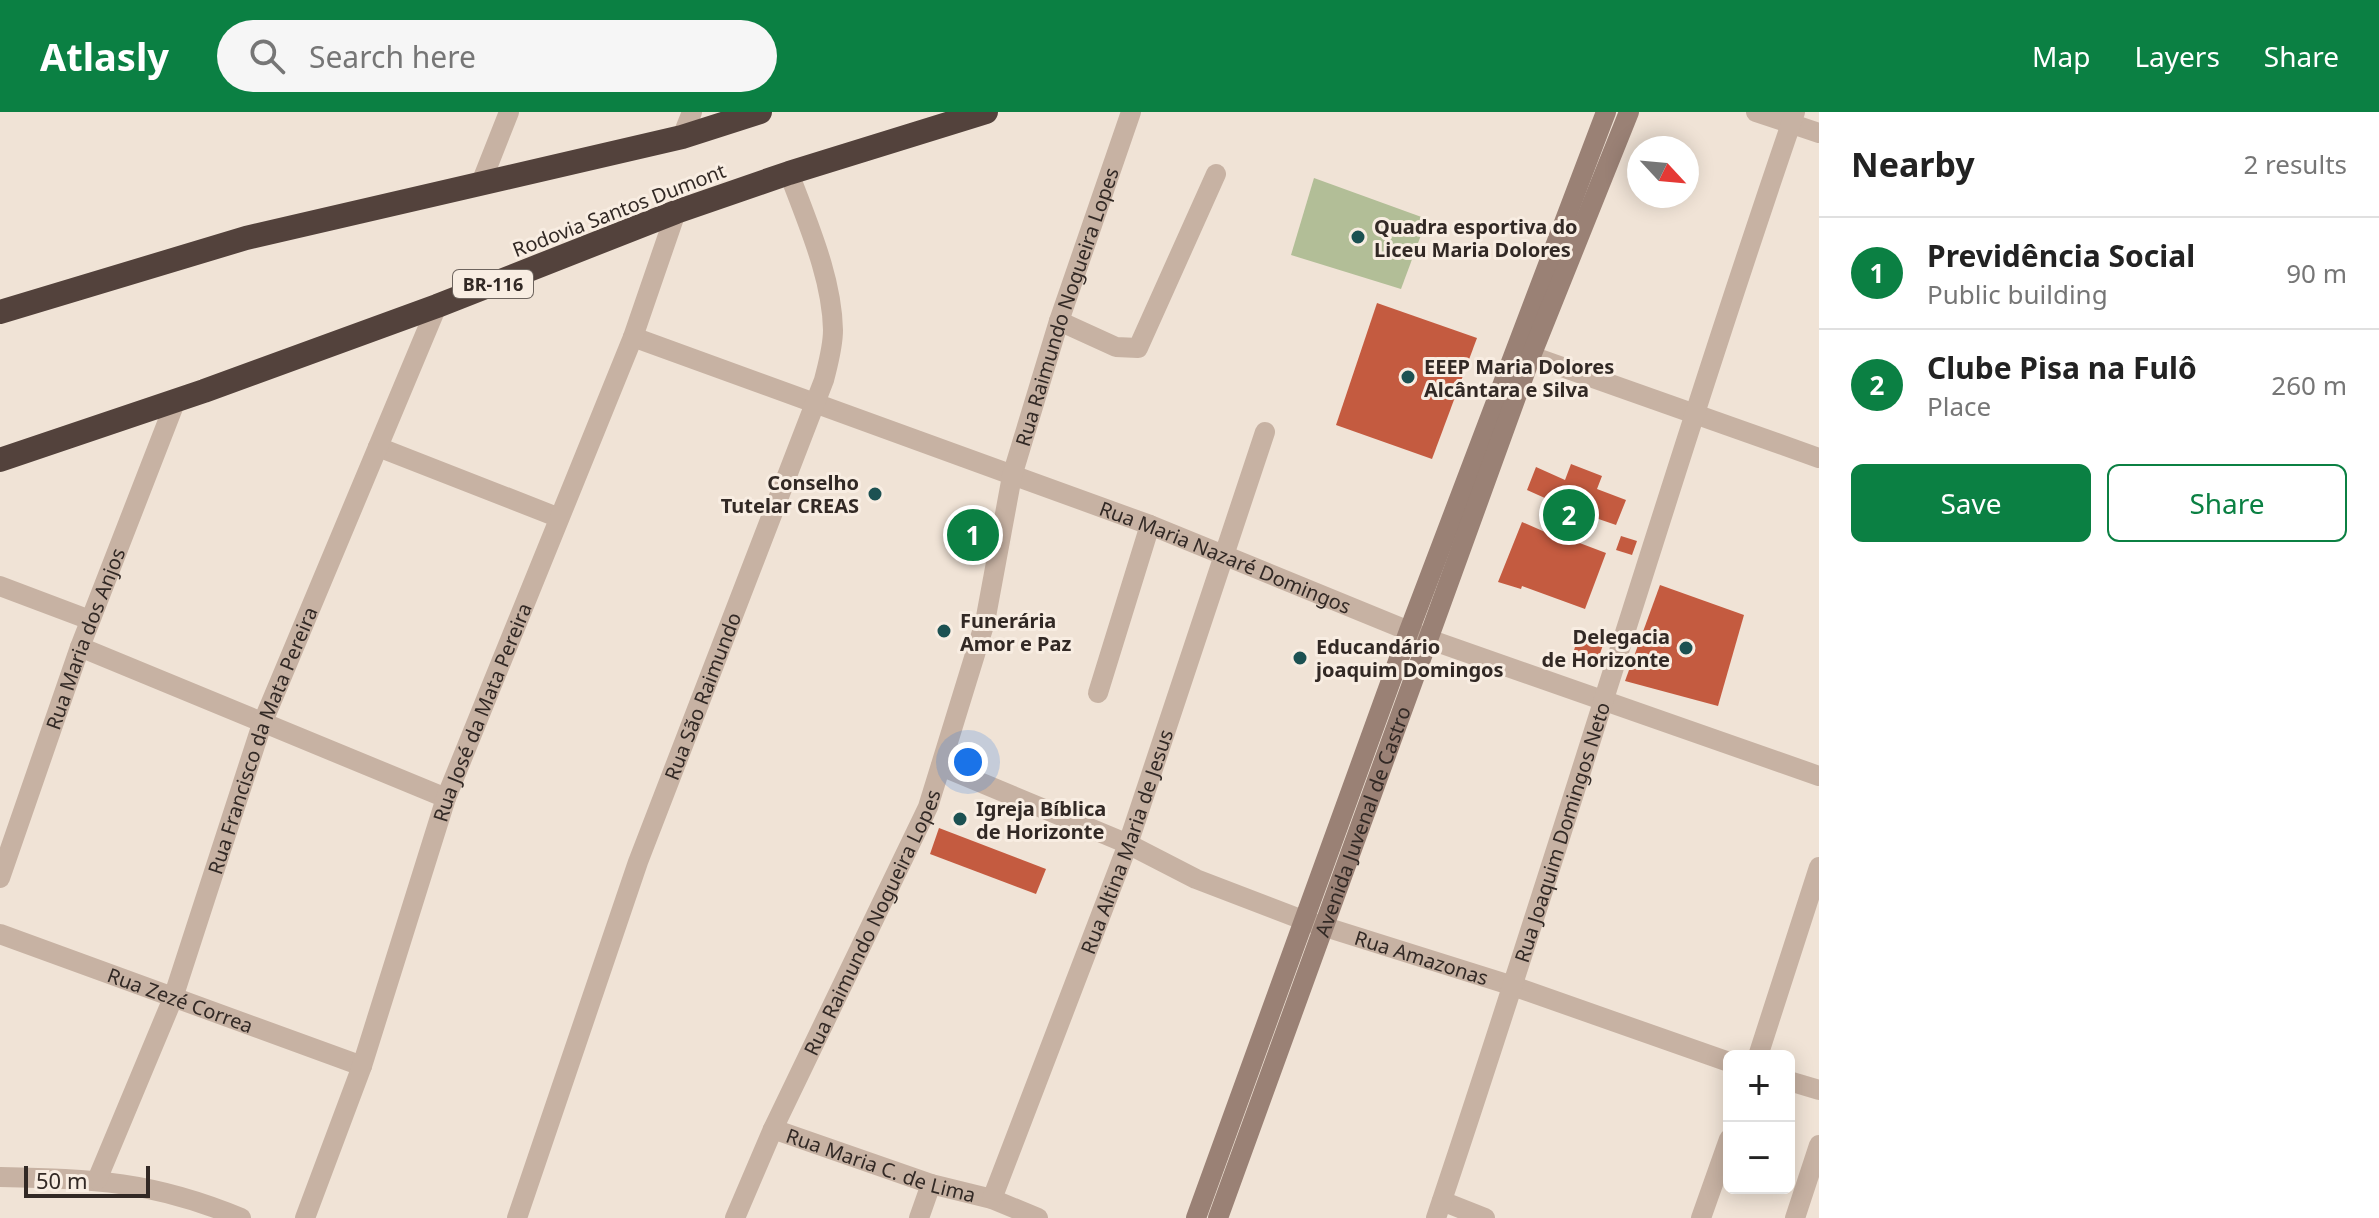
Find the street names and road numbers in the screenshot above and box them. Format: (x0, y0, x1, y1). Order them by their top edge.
street label: Rodovia Santos Dumont (509, 157, 729, 263)
street label: Rua Raimundo Nogueira Lopes (1008, 164, 1124, 449)
road number: BR-116 (453, 270, 533, 298)
street label: Rua Maria Nazaré Domingos (1096, 494, 1355, 619)
street label: Rua Maria dos Anjos (39, 544, 131, 733)
street label: Rua José da Mata Pereira (426, 599, 537, 825)
street label: Rua Francisco da Mata Pereira (201, 602, 323, 877)
street label: Rua São Raimundo (658, 608, 747, 784)
street label: Rua Joaquim Domingos Neto (1508, 698, 1616, 966)
street label: Avenida Juvenal de Castro (1308, 702, 1416, 940)
street label: Rua Altina Maria de Jesus (1074, 726, 1179, 958)
street label: Rua Raimundo Nogueira Lopes (797, 786, 946, 1060)
street label: Rua Amazonas (1351, 924, 1492, 991)
street label: Rua Zezé Correa (104, 961, 257, 1039)
street label: Rua Maria C. de Lima (783, 1121, 979, 1208)

